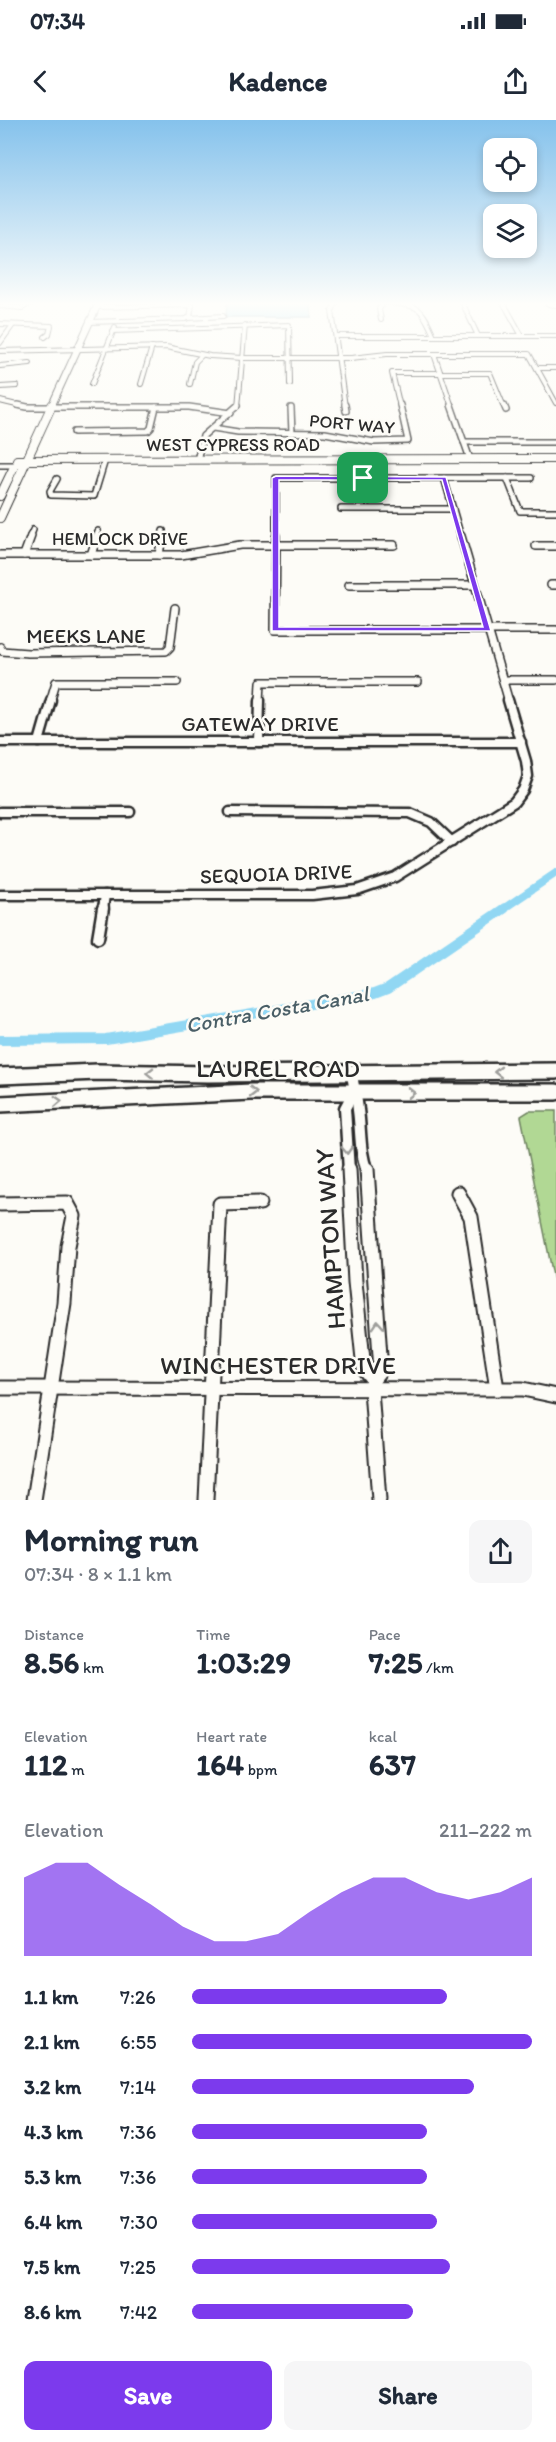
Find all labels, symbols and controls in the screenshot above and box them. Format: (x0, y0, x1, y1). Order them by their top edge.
text: 07:34 (30, 8, 85, 35)
icon: back (24, 65, 57, 98)
text: Kadence (228, 65, 328, 98)
icon: share (499, 65, 532, 98)
map controls (483, 138, 537, 258)
button: locate (483, 138, 537, 192)
button: layers (483, 204, 537, 258)
street label: PORT WAY (308, 409, 396, 439)
street label: WEST CYPRESS ROAD (146, 434, 320, 456)
pin (337, 452, 388, 503)
icon: arrive (346, 461, 379, 494)
street label: HEMLOCK DRIVE (52, 528, 188, 550)
street label: MEEKS LANE (26, 623, 146, 648)
street label: GATEWAY DRIVE (181, 711, 339, 736)
street label: SEQUOIA DRIVE (200, 858, 352, 889)
water label: Contra Costa Canal (183, 980, 372, 1039)
street label: LAUREL ROAD (196, 1052, 360, 1084)
one-way arrow (493, 1066, 502, 1078)
one-way arrow (145, 1067, 154, 1079)
one-way arrow (249, 1086, 258, 1098)
one-way arrow (407, 1087, 416, 1099)
one-way arrow (54, 1094, 63, 1107)
one-way arrow (340, 1145, 353, 1154)
street label: HAMPTON WAY (308, 1147, 352, 1331)
one-way arrow (372, 1320, 385, 1329)
street label: WINCHESTER DRIVE (160, 1349, 396, 1381)
text: Morning run (24, 1520, 199, 1559)
button: share (469, 1520, 532, 1583)
text: 07:34 · 8 × 1.1 km (24, 1562, 172, 1586)
text: Distance (24, 1625, 84, 1644)
text: Time (196, 1625, 230, 1644)
text: Pace (369, 1625, 401, 1644)
text: 8.56 (24, 1644, 79, 1681)
text: 1:03:29 (196, 1644, 291, 1681)
text: 7:25 (369, 1644, 422, 1681)
text: km (79, 1658, 104, 1677)
text: /km (422, 1658, 454, 1677)
text: Elevation (24, 1727, 88, 1746)
text: Heart rate (196, 1727, 267, 1746)
text: kcal (369, 1727, 397, 1746)
text: 112 (24, 1746, 68, 1783)
text: 164 (196, 1746, 244, 1783)
text: 637 (369, 1746, 416, 1783)
text: m (68, 1760, 85, 1779)
text: bpm (244, 1760, 277, 1779)
text: Elevation (24, 1818, 103, 1842)
text: 211–222 m (439, 1818, 532, 1842)
text: 1.1 km (24, 1985, 78, 2009)
text: 7:26 (120, 1985, 156, 2009)
text: 2.1 km (24, 2030, 80, 2054)
text: 6:55 (120, 2030, 156, 2054)
text: 3.2 km (24, 2075, 81, 2099)
text: 7:14 (120, 2075, 156, 2099)
text: 4.3 km (24, 2120, 83, 2144)
text: 7:36 (120, 2120, 156, 2144)
text: 5.3 km (24, 2165, 81, 2189)
text: 7:36 (120, 2165, 156, 2189)
text: 6.4 km (24, 2210, 82, 2234)
text: 7:30 (120, 2210, 158, 2234)
text: 7.5 km (24, 2255, 80, 2279)
text: 7:25 (120, 2255, 156, 2279)
text: 8.6 km (24, 2300, 81, 2324)
text: 7:42 (120, 2300, 157, 2324)
button: Save (24, 2361, 272, 2430)
button: Share (284, 2361, 532, 2430)

